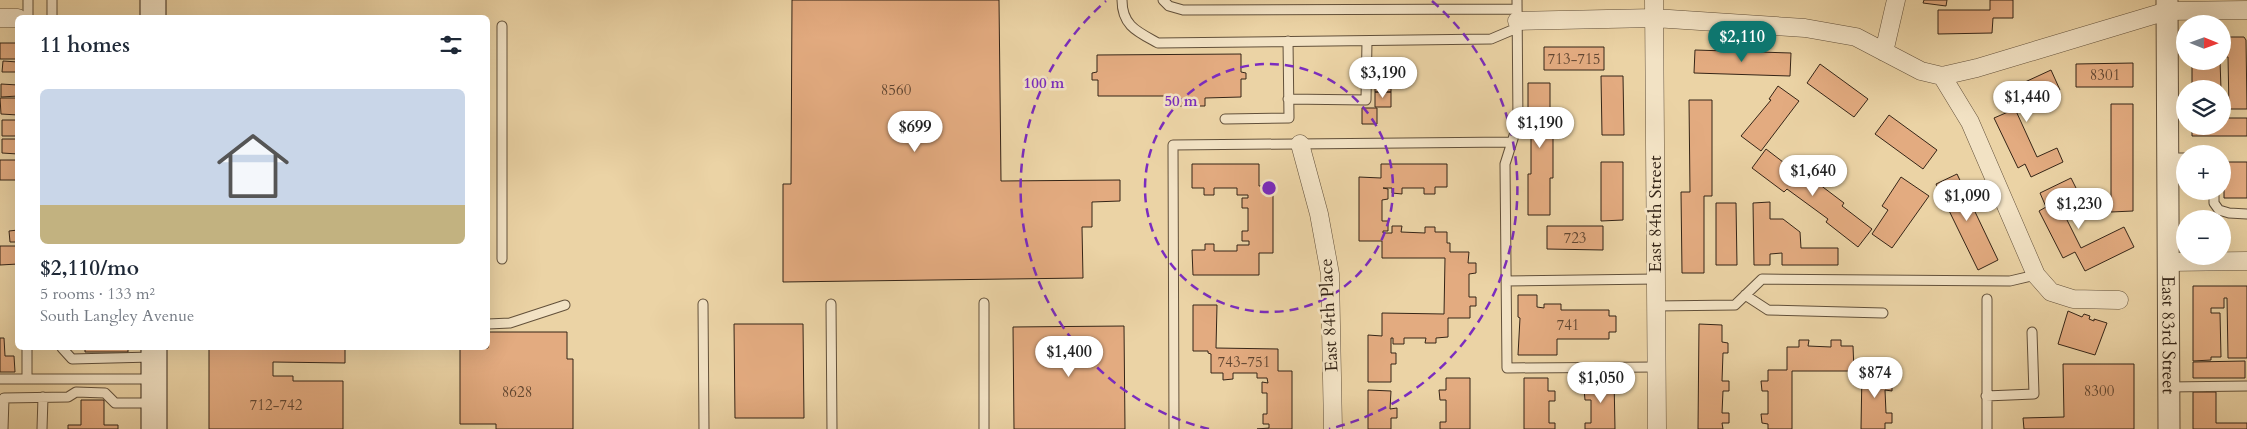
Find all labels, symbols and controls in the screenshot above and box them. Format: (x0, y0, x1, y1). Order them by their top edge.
north arrow (2176, 15, 2231, 70)
map controls (2176, 15, 2231, 265)
pin: $2,110 (1701, 20, 1783, 63)
text: $2,110 (1719, 26, 1765, 48)
text: 11 homes (40, 31, 130, 60)
icon: filters (437, 31, 465, 59)
house number: 713-715 (1548, 49, 1600, 69)
pin: $3,190 (1342, 56, 1424, 99)
text: $3,190 (1360, 62, 1406, 84)
house number: 8301 (2090, 65, 2120, 85)
text: 100 m (1024, 73, 1065, 93)
house number: 8560 (881, 80, 912, 100)
pin: $1,440 (1986, 80, 2068, 123)
button: layers (2176, 80, 2231, 135)
text: $1,440 (2004, 86, 2050, 108)
text: 50 m (1164, 91, 1198, 111)
pin: $1,190 (1499, 106, 1581, 149)
pin: $699 (885, 110, 945, 153)
text: $1,190 (1517, 112, 1563, 134)
text: $699 (899, 116, 931, 138)
icon: home (208, 121, 298, 211)
button: + (2176, 145, 2231, 200)
pin: $1,640 (1772, 154, 1854, 197)
street label: East 84th Street (1643, 155, 1668, 273)
text: $1,640 (1790, 160, 1836, 182)
centre of rings (1260, 179, 1278, 197)
pin: $1,090 (1926, 180, 2008, 222)
text: $1,090 (1944, 185, 1990, 207)
pin: $1,230 (2038, 188, 2120, 230)
text: $1,230 (2056, 193, 2102, 215)
button: − (2176, 210, 2231, 265)
house number: 723 (1563, 228, 1587, 248)
text: $2,110/mo (40, 254, 139, 283)
street label: East 84th Place (1314, 258, 1344, 372)
street label: East 83rd Street (2156, 276, 2181, 395)
text: 5 rooms · 133 m² (40, 283, 155, 305)
text: South Langley Avenue (40, 305, 194, 327)
house number: 741 (1556, 315, 1580, 335)
pin: $1,400 (1028, 336, 1110, 378)
text: $1,400 (1046, 341, 1092, 363)
house number: 743-751 (1218, 352, 1270, 372)
pin: $874 (1845, 356, 1905, 399)
pin: $1,050 (1560, 362, 1642, 404)
text: $874 (1859, 362, 1891, 384)
text: $1,050 (1578, 367, 1624, 389)
house number: 8300 (2084, 381, 2115, 401)
house number: 8628 (502, 382, 532, 402)
house number: 712-742 (250, 395, 303, 415)

